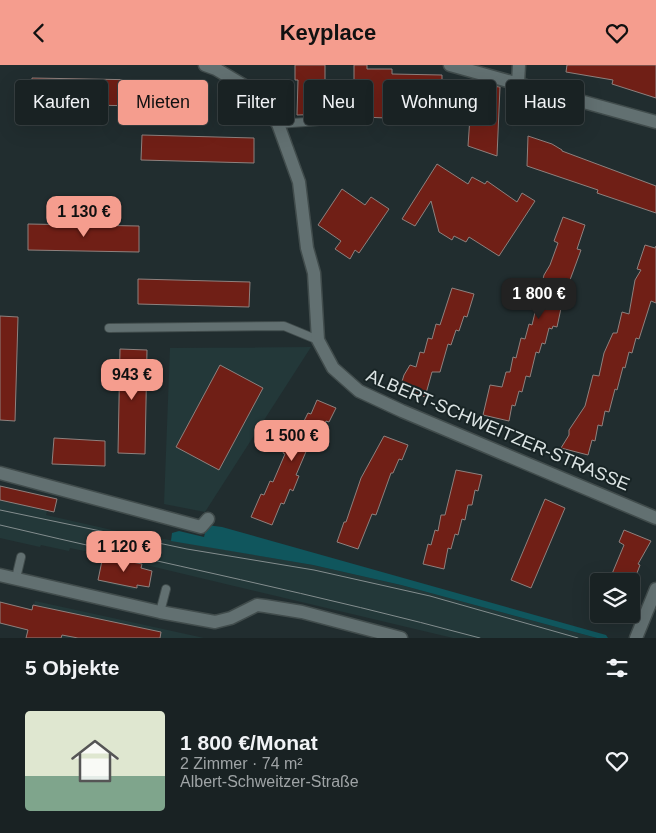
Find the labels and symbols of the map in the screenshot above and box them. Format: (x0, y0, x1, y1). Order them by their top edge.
pin: 1 130 € (38, 195, 130, 238)
pin: 1 800 € (493, 277, 585, 320)
pin: 943 € (97, 359, 167, 401)
street label: ALBERT-SCHWEITZER-STRASSE (364, 365, 632, 495)
pin: 1 500 € (246, 419, 338, 462)
pin: 1 120 € (78, 531, 170, 573)

